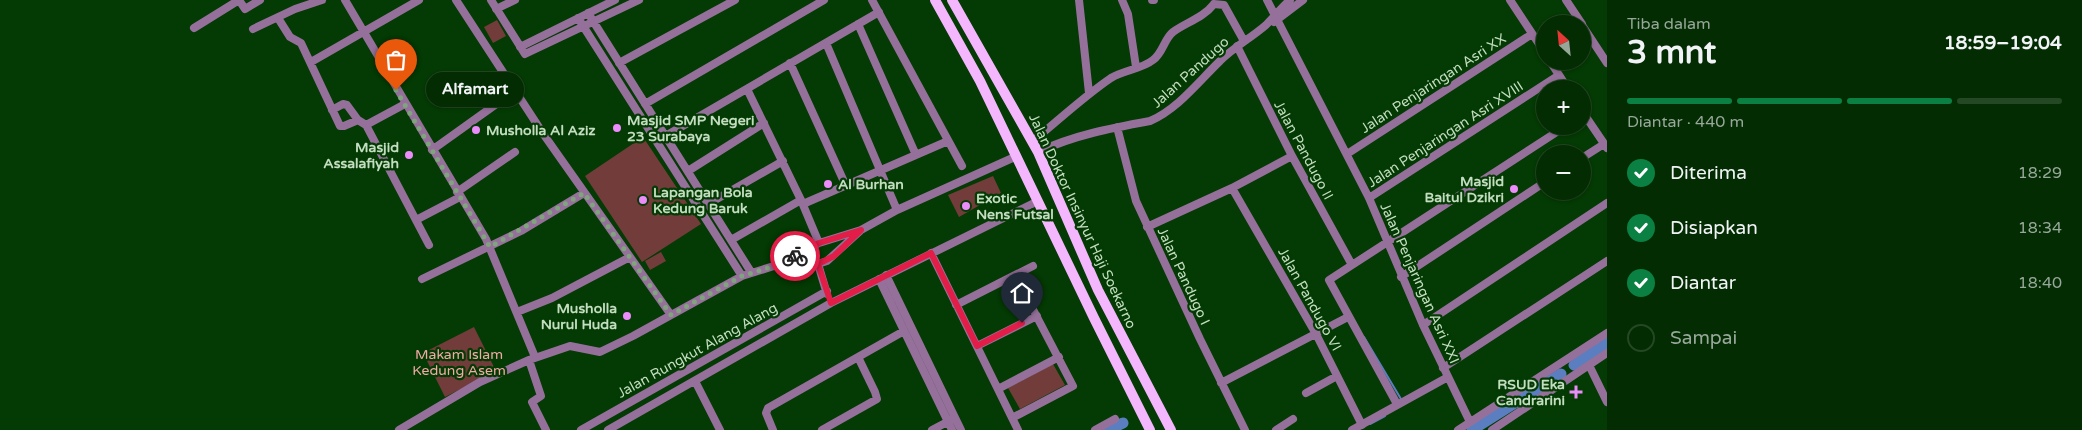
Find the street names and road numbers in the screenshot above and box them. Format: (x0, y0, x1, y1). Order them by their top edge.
street label: Jalan Penjaringan Asri XX (1357, 30, 1509, 137)
street label: Jalan Pandugo (1148, 33, 1232, 111)
street label: Jalan Penjaringan Asri XVIII (1364, 78, 1526, 191)
street label: Jalan Pandugo II (1270, 98, 1337, 203)
street label: Jalan Doktor Insinyur Haji Soekarno (1025, 111, 1140, 331)
street label: Jalan Penjaringan Asri XXI (1376, 200, 1463, 366)
street label: Jalan Pandugo I (1154, 225, 1214, 328)
street label: Jalan Pandugo VI (1274, 245, 1345, 354)
street label: Jalan Rungkut Alang Alang (614, 299, 780, 402)

